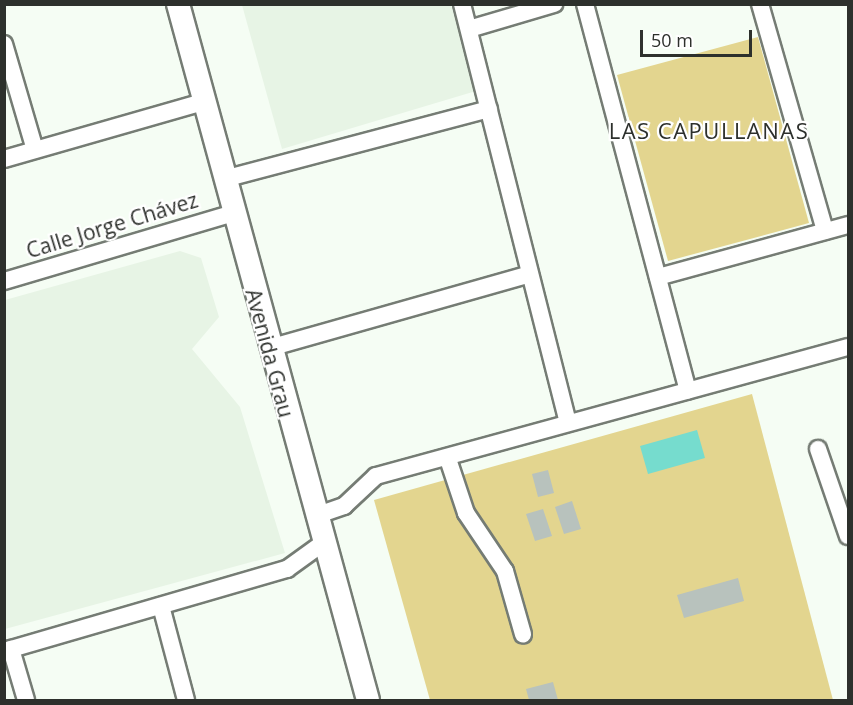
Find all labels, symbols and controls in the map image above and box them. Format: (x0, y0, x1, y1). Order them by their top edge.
scale bar (643, 18, 756, 56)
text: 50 m (651, 28, 693, 52)
district label: LAS CAPULLANAS (609, 118, 809, 144)
street label: Calle Jorge Chávez (23, 187, 201, 263)
street label: Avenida Grau (241, 286, 299, 420)

